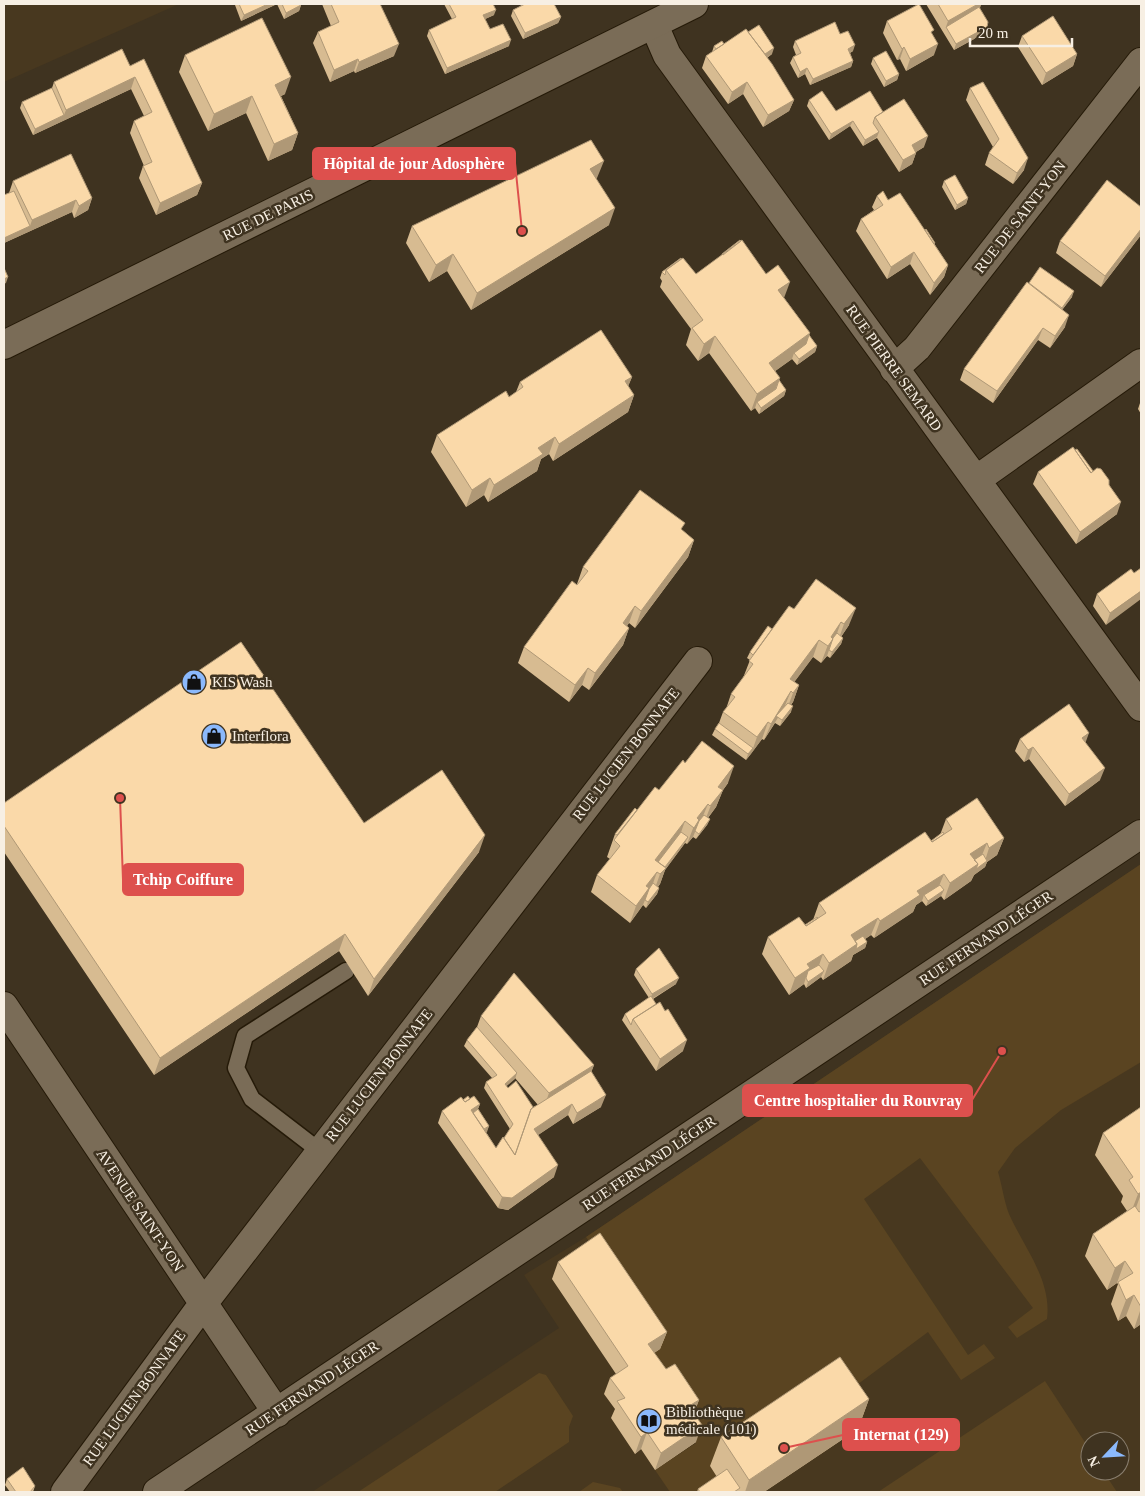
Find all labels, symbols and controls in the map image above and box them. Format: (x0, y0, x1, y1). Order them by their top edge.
scale bar (970, 15, 1072, 47)
text: 20 m (978, 25, 1009, 41)
callout: Hôpital de jour Adosphère (313, 148, 515, 179)
text: Hôpital de jour Adosphère (323, 155, 505, 173)
street label: RUE DE SAINT-YON (971, 158, 1069, 276)
street label: RUE DE PARIS (220, 186, 316, 244)
street label: RUE PIERRE SEMARD (843, 302, 945, 434)
shop icon: KIS Wash (181, 669, 207, 695)
place label: KIS Wash (212, 674, 273, 690)
street label: RUE LUCIEN BONNAFE (569, 685, 683, 823)
shop icon: Interflora (201, 723, 227, 749)
place label: Interflora (232, 728, 289, 744)
callout: Tchip Coiffure (123, 864, 243, 895)
text: Tchip Coiffure (133, 871, 233, 889)
street label: RUE FERNAND LÉGER (917, 888, 1055, 988)
street label: RUE LUCIEN BONNAFE (322, 1006, 436, 1144)
callout: Centre hospitalier du Rouvray (743, 1085, 972, 1116)
text: Centre hospitalier du Rouvray (754, 1092, 962, 1110)
street label: RUE FERNAND LÉGER (580, 1113, 718, 1213)
street label: AVENUE SAINT-YON (93, 1146, 187, 1274)
street label: RUE LUCIEN BONNAFE (80, 1327, 188, 1469)
street label: RUE FERNAND LÉGER (243, 1338, 381, 1438)
place label: Bibliothèque médicale (101) (666, 1404, 756, 1438)
library icon: Bibliothèque médicale (101) (636, 1408, 662, 1434)
callout: Internat (129) (843, 1419, 959, 1450)
text: Internat (129) (853, 1426, 949, 1444)
north arrow (1080, 1431, 1130, 1481)
text: N (1085, 1454, 1103, 1469)

